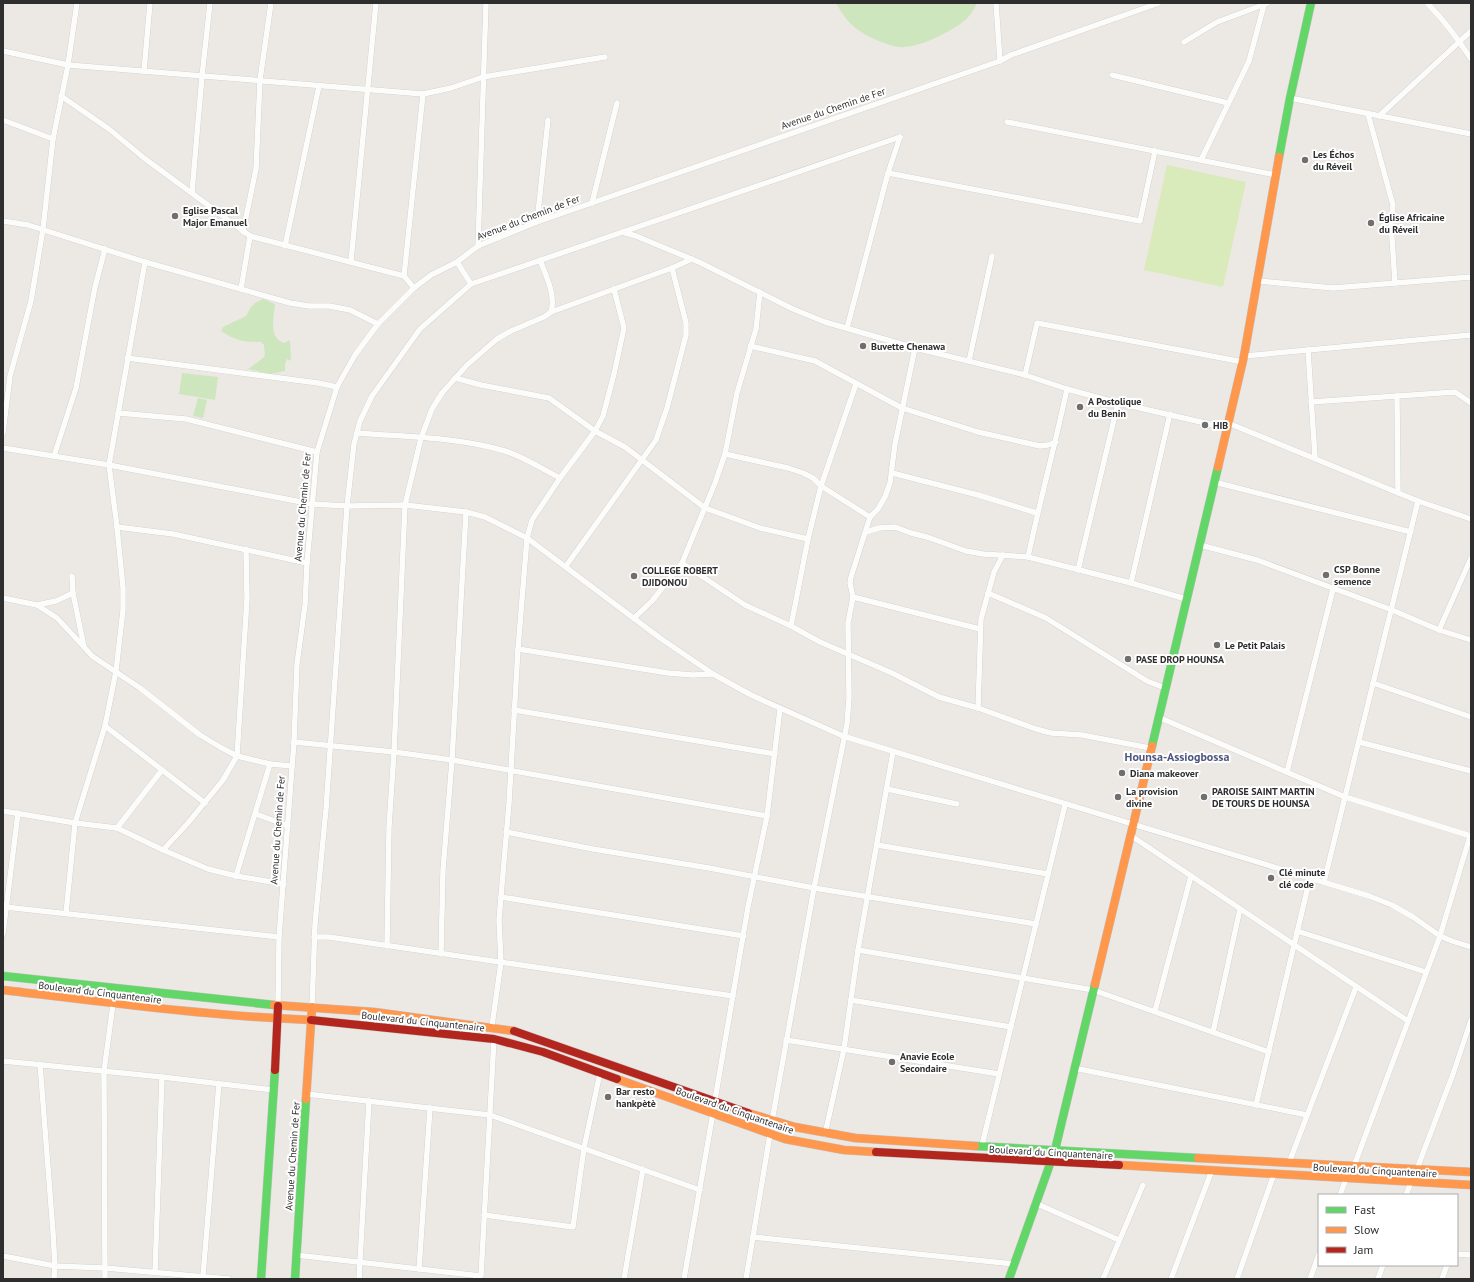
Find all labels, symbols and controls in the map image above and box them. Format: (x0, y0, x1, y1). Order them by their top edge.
street label: Avenue du Chemin de Fer (779, 84, 888, 132)
place label: Les Échos du Réveil (1313, 148, 1354, 173)
marker: Les Échos du Réveil (1300, 155, 1310, 165)
street label: Avenue du Chemin de Fer (475, 192, 582, 243)
place label: Eglise Pascal Major Emanuel (183, 204, 247, 229)
marker: Eglise Pascal Major Emanuel (170, 211, 180, 221)
place label: Église Africaine du Réveil (1379, 211, 1445, 236)
marker: Église Africaine du Réveil (1366, 218, 1376, 228)
place label: Buvette Chenawa (871, 340, 945, 353)
marker: Buvette Chenawa (858, 341, 868, 351)
place label: A Postolique du Benin (1088, 395, 1141, 420)
marker: A Postolique du Benin (1075, 402, 1085, 412)
place label: HIB (1213, 419, 1228, 432)
marker: HIB (1200, 420, 1210, 430)
street label: Avenue du Chemin de Fer (291, 451, 314, 562)
place label: CSP Bonne semence (1334, 563, 1380, 588)
place label: COLLEGE ROBERT DJIDONOU (642, 564, 718, 589)
marker: CSP Bonne semence (1321, 570, 1331, 580)
marker: COLLEGE ROBERT DJIDONOU (629, 571, 639, 581)
place label: Le Petit Palais (1225, 639, 1285, 652)
marker: Le Petit Palais (1212, 640, 1222, 650)
place label: PASE DROP HOUNSA (1136, 653, 1225, 666)
marker: PASE DROP HOUNSA (1123, 654, 1133, 664)
district label: Hounsa-Assiogbossa (1125, 749, 1229, 764)
place label: Diana makeover (1130, 767, 1199, 780)
marker: Diana makeover (1117, 768, 1127, 778)
street label: Avenue du Chemin de Fer (267, 774, 288, 885)
place label: La provision divine (1126, 785, 1178, 810)
place label: PAROISE SAINT MARTIN DE TOURS DE HOUNSA (1212, 785, 1315, 810)
marker: La provision divine (1113, 792, 1123, 802)
marker: PAROISE SAINT MARTIN DE TOURS DE HOUNSA (1199, 792, 1209, 802)
place label: Clé minute clé code (1279, 866, 1325, 891)
marker: Clé minute clé code (1266, 873, 1276, 883)
street label: Boulevard du Cinquantenaire (38, 978, 162, 1007)
street label: Boulevard du Cinquantenaire (361, 1009, 485, 1034)
place label: Anavie Ecole Secondaire (900, 1050, 954, 1075)
marker: Anavie Ecole Secondaire (887, 1057, 897, 1067)
street label: Boulevard du Cinquantenaire (674, 1084, 796, 1137)
place label: Bar resto hankpètè (616, 1085, 656, 1110)
marker: Bar resto hankpètè (603, 1092, 613, 1102)
street label: Avenue du Chemin de Fer (282, 1100, 303, 1211)
street label: Boulevard du Cinquantenaire (989, 1143, 1113, 1162)
street label: Boulevard du Cinquantenaire (1313, 1161, 1437, 1180)
legend (1318, 1194, 1458, 1266)
text: Fast (1354, 1202, 1375, 1217)
text: Slow (1354, 1222, 1379, 1237)
text: Jam (1353, 1242, 1373, 1257)

